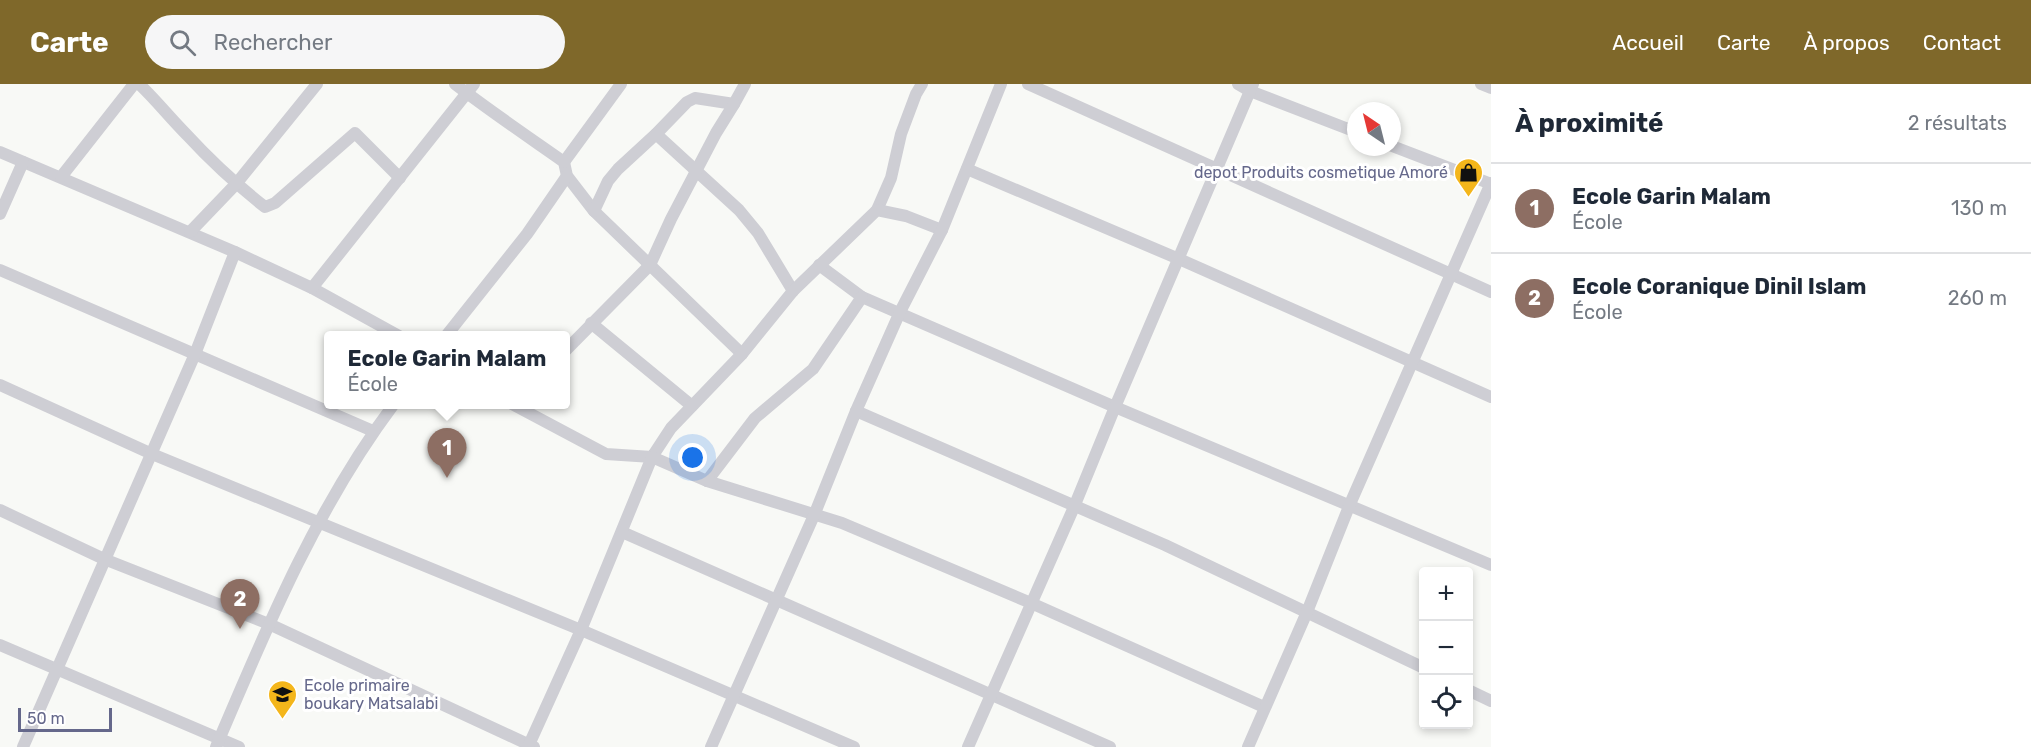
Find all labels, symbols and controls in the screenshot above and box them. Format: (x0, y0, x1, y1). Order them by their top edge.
search box (145, 15, 565, 69)
text: Carte (30, 26, 109, 59)
icon: search (166, 26, 199, 59)
text: Rechercher (214, 29, 332, 56)
text: Accueil (1612, 30, 1684, 55)
text: Carte (1717, 30, 1770, 55)
text: À propos (1803, 30, 1890, 55)
text: Contact (1923, 30, 2001, 55)
north arrow (1347, 102, 1401, 156)
text: À proximité (1515, 108, 1664, 139)
text: 2 résultats (1908, 111, 2007, 135)
shop icon: depot Produits cosmetique Amoré (1453, 156, 1485, 198)
place label: depot Produits cosmetique Amoré (1194, 163, 1448, 182)
text: Ecole Garin Malam (1572, 183, 1771, 210)
text: 1 (1530, 196, 1539, 220)
text: 130 m (1951, 196, 2007, 220)
text: École (1572, 210, 1623, 234)
text: Ecole Coranique Dinil Islam (1572, 273, 1867, 300)
text: 2 (1528, 286, 1541, 310)
text: 260 m (1948, 286, 2007, 310)
text: École (1572, 300, 1623, 324)
popup (324, 331, 570, 409)
text: Ecole Garin Malam (347, 345, 547, 372)
text: École (347, 372, 398, 396)
pin: 1 (428, 428, 466, 478)
your location (678, 443, 707, 472)
map controls (1419, 567, 1473, 729)
button: + (1419, 567, 1473, 621)
pin: 2 (220, 580, 260, 629)
button: − (1419, 621, 1473, 675)
button: locate (1419, 675, 1473, 729)
place label: Ecole primaire boukary Matsalabi (304, 676, 439, 713)
school or university icon: Ecole primaire boukary Matsalabi (267, 678, 299, 720)
scale bar (18, 705, 112, 732)
text: 50 m (27, 709, 65, 728)

